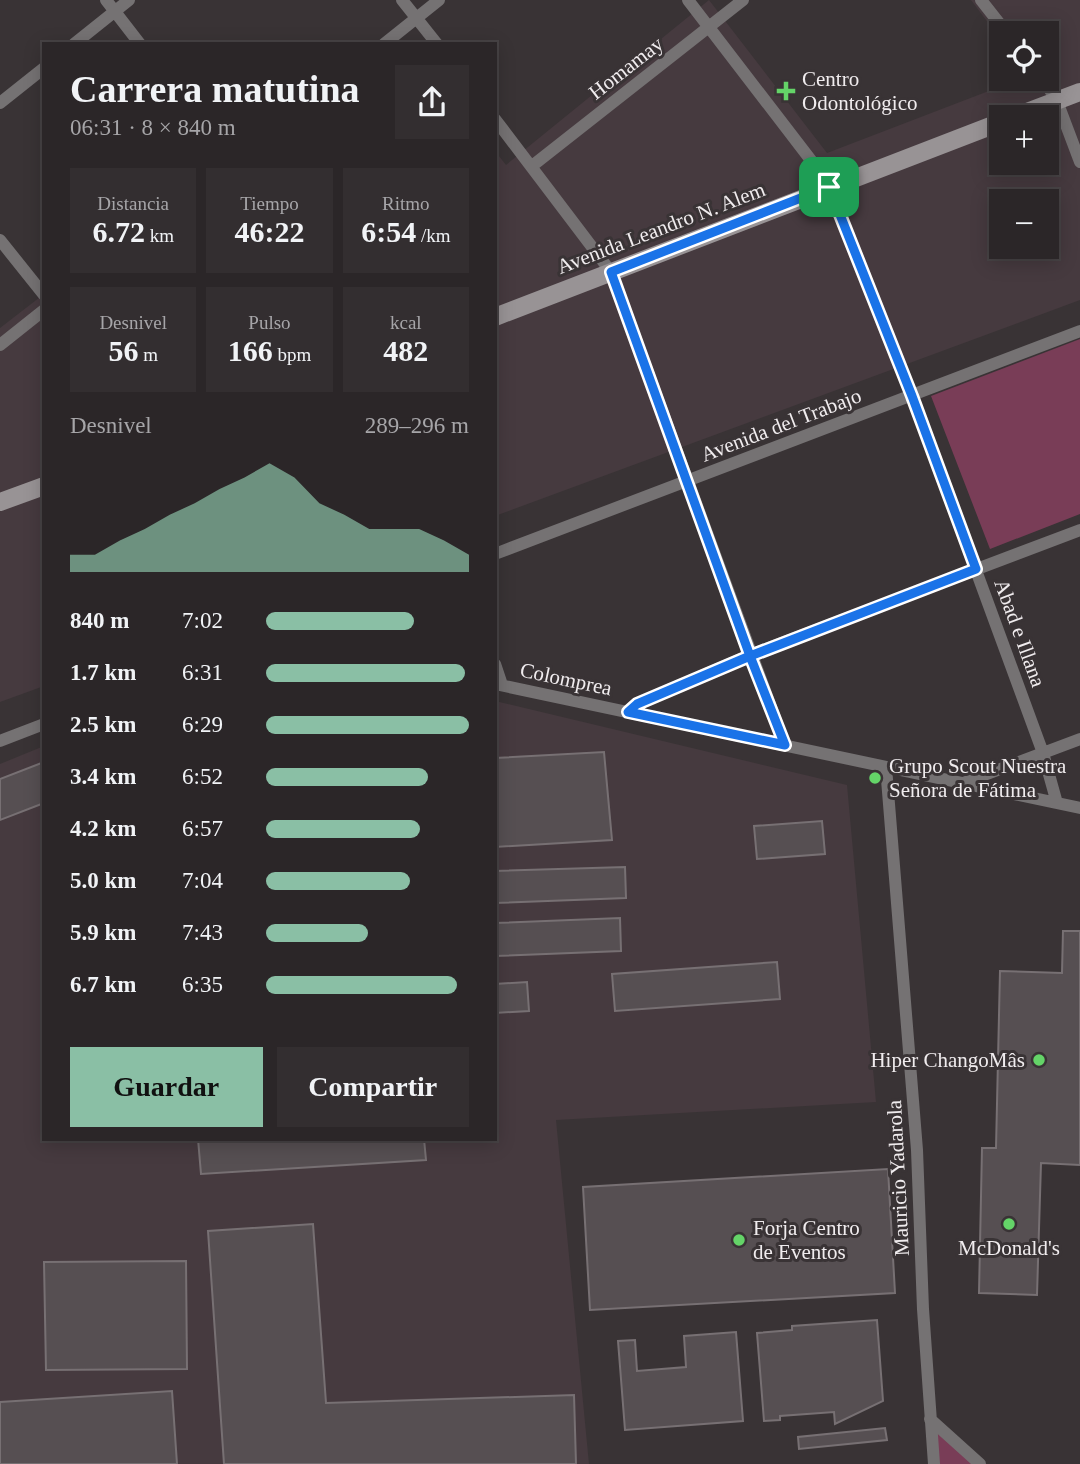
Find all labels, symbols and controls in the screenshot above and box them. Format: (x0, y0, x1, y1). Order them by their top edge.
map controls (989, 21, 1059, 259)
button: locate (989, 21, 1059, 91)
street label: Homamay (584, 31, 668, 104)
button: share (395, 65, 469, 139)
place label: Centro Odontológico (802, 67, 918, 115)
text: Carrera matutina (70, 68, 360, 110)
marker: Centro Odontológico (776, 81, 796, 101)
button: + (989, 105, 1059, 175)
text: 06:31 · 8 × 840 m (70, 115, 236, 140)
pin (799, 157, 859, 217)
icon: arrive (810, 168, 848, 206)
street label: Avenida Leandro N. Alem (553, 177, 769, 279)
button: − (989, 189, 1059, 259)
text: Distancia (97, 193, 169, 214)
text: Tiempo (240, 193, 299, 214)
text: Ritmo (382, 193, 430, 214)
text: 6.72 (92, 215, 145, 248)
text: 46:22 (234, 215, 304, 248)
text: 6:54 (361, 215, 416, 248)
text: km (145, 225, 174, 246)
text: /km (416, 225, 450, 246)
text: Desnivel (99, 312, 167, 333)
text: Pulso (248, 312, 291, 333)
text: kcal (390, 312, 422, 333)
text: 56 (108, 334, 138, 367)
text: 166 (228, 334, 273, 367)
text: 482 (383, 334, 428, 367)
text: m (138, 344, 158, 365)
text: bpm (273, 344, 311, 365)
street label: Avenida del Trabajo (697, 383, 865, 467)
text: Desnivel (70, 413, 152, 438)
text: 289–296 m (365, 413, 469, 438)
street label: Abad e Illana (989, 576, 1051, 691)
text: 840 m (70, 608, 129, 633)
text: 7:02 (182, 608, 223, 633)
street label: Colomprea (518, 658, 615, 701)
text: 1.7 km (70, 660, 136, 685)
text: 6:31 (182, 660, 223, 685)
text: 2.5 km (70, 712, 136, 737)
text: 6:29 (182, 712, 223, 737)
place label: Grupo Scout Nuestra Señora de Fátima (889, 754, 1067, 802)
text: 3.4 km (70, 764, 136, 789)
text: 6:52 (182, 764, 223, 789)
marker: Grupo Scout Nuestra Señora de Fátima (867, 770, 883, 786)
text: 4.2 km (70, 816, 136, 841)
text: 6:57 (182, 816, 223, 841)
text: 5.0 km (70, 868, 136, 893)
text: 7:04 (182, 868, 223, 893)
text: 5.9 km (70, 920, 136, 945)
text: 7:43 (182, 920, 223, 945)
text: 6.7 km (70, 972, 136, 997)
text: 6:35 (182, 972, 223, 997)
button: Guardar (70, 1047, 263, 1127)
button: Compartir (277, 1047, 469, 1127)
place label: Hiper ChangoMâs (870, 1048, 1025, 1072)
marker: Hiper ChangoMâs (1031, 1052, 1047, 1068)
street label: Mauricio Yadarola (882, 1099, 914, 1257)
place label: Forja Centro de Eventos (753, 1216, 860, 1264)
marker: McDonald's (1001, 1216, 1017, 1232)
marker: Forja Centro de Eventos (731, 1232, 747, 1248)
place label: McDonald's (958, 1236, 1060, 1260)

